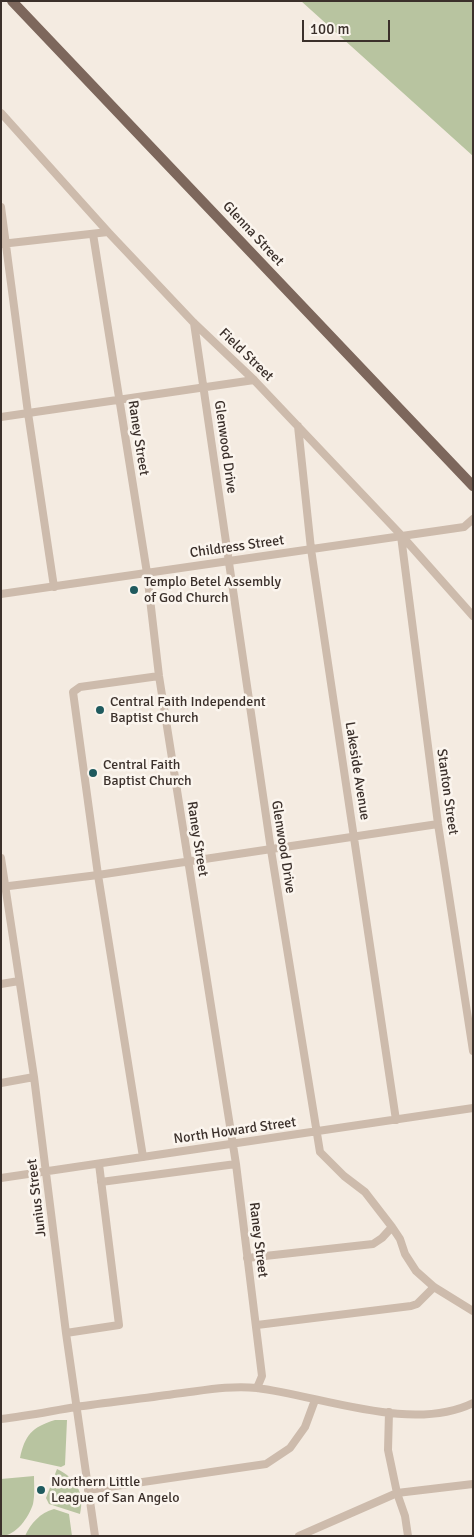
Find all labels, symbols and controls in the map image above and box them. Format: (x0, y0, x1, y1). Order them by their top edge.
scale bar (304, 10, 392, 42)
text: 100 m (310, 20, 350, 38)
street label: Glenna Street (219, 198, 287, 270)
street label: Field Street (215, 325, 277, 385)
street label: Raney Street (124, 399, 152, 477)
street label: Glenwood Drive (210, 399, 240, 495)
street label: Childress Street (189, 532, 285, 562)
place label: Templo Betel Assembly of God Church (144, 574, 281, 606)
marker: Templo Betel Assembly of God Church (128, 584, 140, 596)
place label: Central Faith Independent Baptist Church (110, 694, 266, 726)
marker: Central Faith Independent Baptist Church (94, 704, 106, 716)
street label: Lakeside Avenue (341, 721, 373, 821)
street label: Stanton Street (433, 748, 461, 836)
place label: Central Faith Baptist Church (103, 757, 192, 790)
marker: Central Faith Baptist Church (87, 767, 99, 779)
street label: Glenwood Drive (267, 799, 299, 895)
street label: Raney Street (183, 800, 211, 878)
street label: North Howard Street (173, 1114, 297, 1148)
street label: Junius Street (24, 1158, 50, 1238)
street label: Raney Street (245, 1201, 271, 1279)
place label: Northern Little League of San Angelo (51, 1474, 179, 1506)
marker: Northern Little League of San Angelo (35, 1484, 47, 1496)

